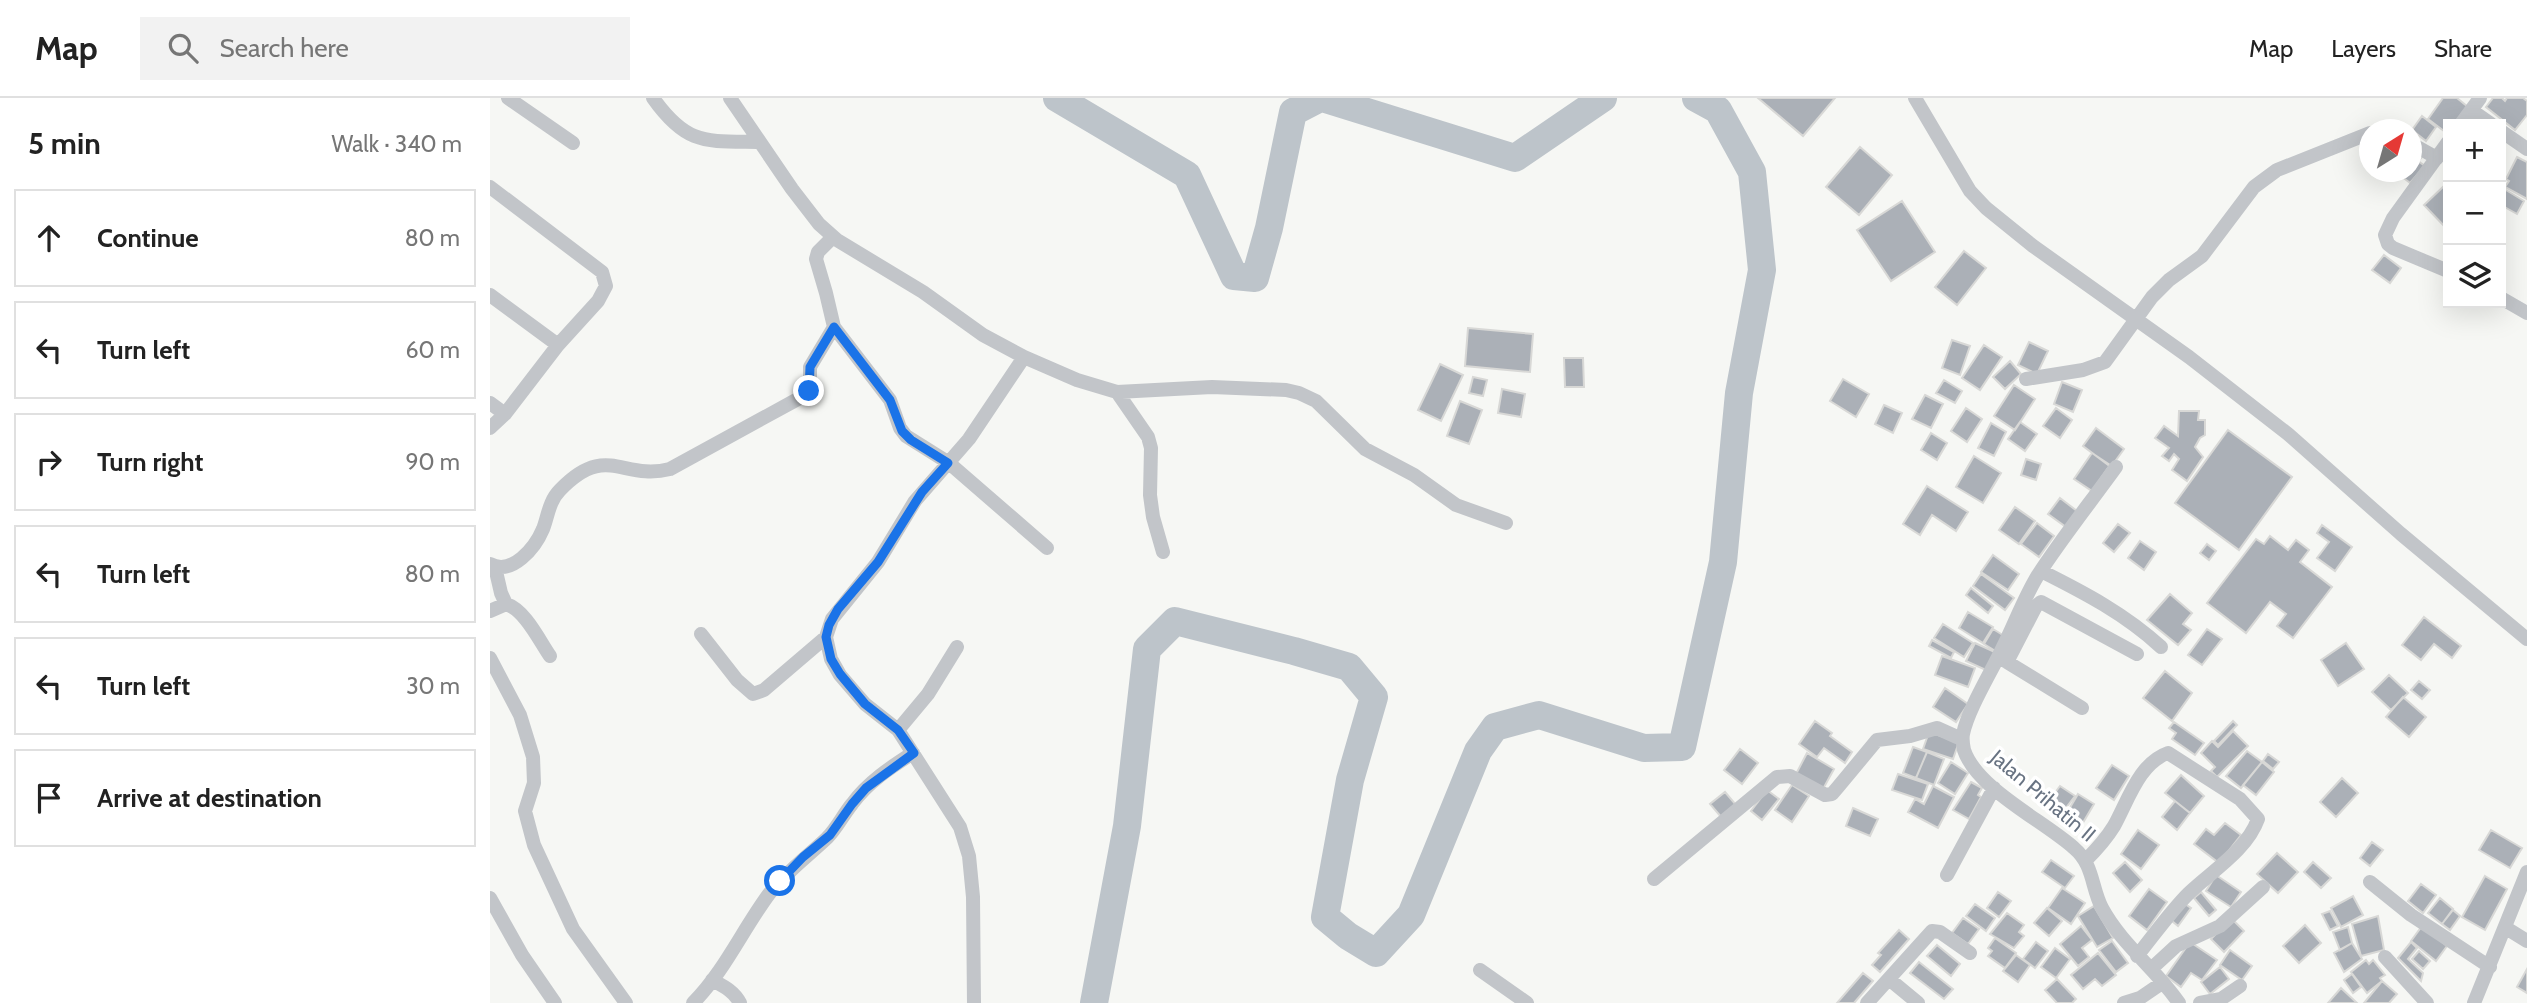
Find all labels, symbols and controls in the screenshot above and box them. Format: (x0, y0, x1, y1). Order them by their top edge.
search box (140, 17, 630, 80)
text: Map (35, 28, 98, 68)
icon: search (164, 29, 202, 67)
text: Search here (220, 32, 349, 64)
text: Map (2249, 34, 2293, 63)
text: Layers (2331, 34, 2396, 63)
text: Share (2434, 34, 2492, 63)
north arrow (2359, 119, 2422, 182)
map controls (2443, 119, 2506, 308)
button: + (2443, 119, 2506, 182)
text: 5 min (28, 125, 101, 162)
text: Walk · 340 m (331, 130, 462, 158)
button: − (2443, 182, 2506, 245)
icon: ahead (30, 219, 68, 257)
text: Continue (97, 222, 199, 254)
text: 80 m (405, 224, 460, 252)
button: layers (2443, 245, 2506, 308)
icon: left (30, 331, 68, 369)
text: Turn left (97, 334, 190, 366)
text: 60 m (406, 336, 460, 364)
route end (793, 375, 824, 406)
icon: right (30, 443, 68, 481)
text: Turn right (97, 446, 203, 478)
text: 90 m (406, 448, 460, 476)
icon: left (30, 555, 68, 593)
text: Turn left (97, 558, 190, 590)
text: 80 m (405, 560, 460, 588)
icon: left (30, 667, 68, 705)
text: Turn left (97, 670, 190, 702)
text: 30 m (406, 672, 460, 700)
street label: Jalan Prihatin II (1985, 744, 2101, 847)
icon: arrive (30, 779, 68, 817)
text: Arrive at destination (97, 782, 322, 814)
route start (764, 865, 795, 896)

